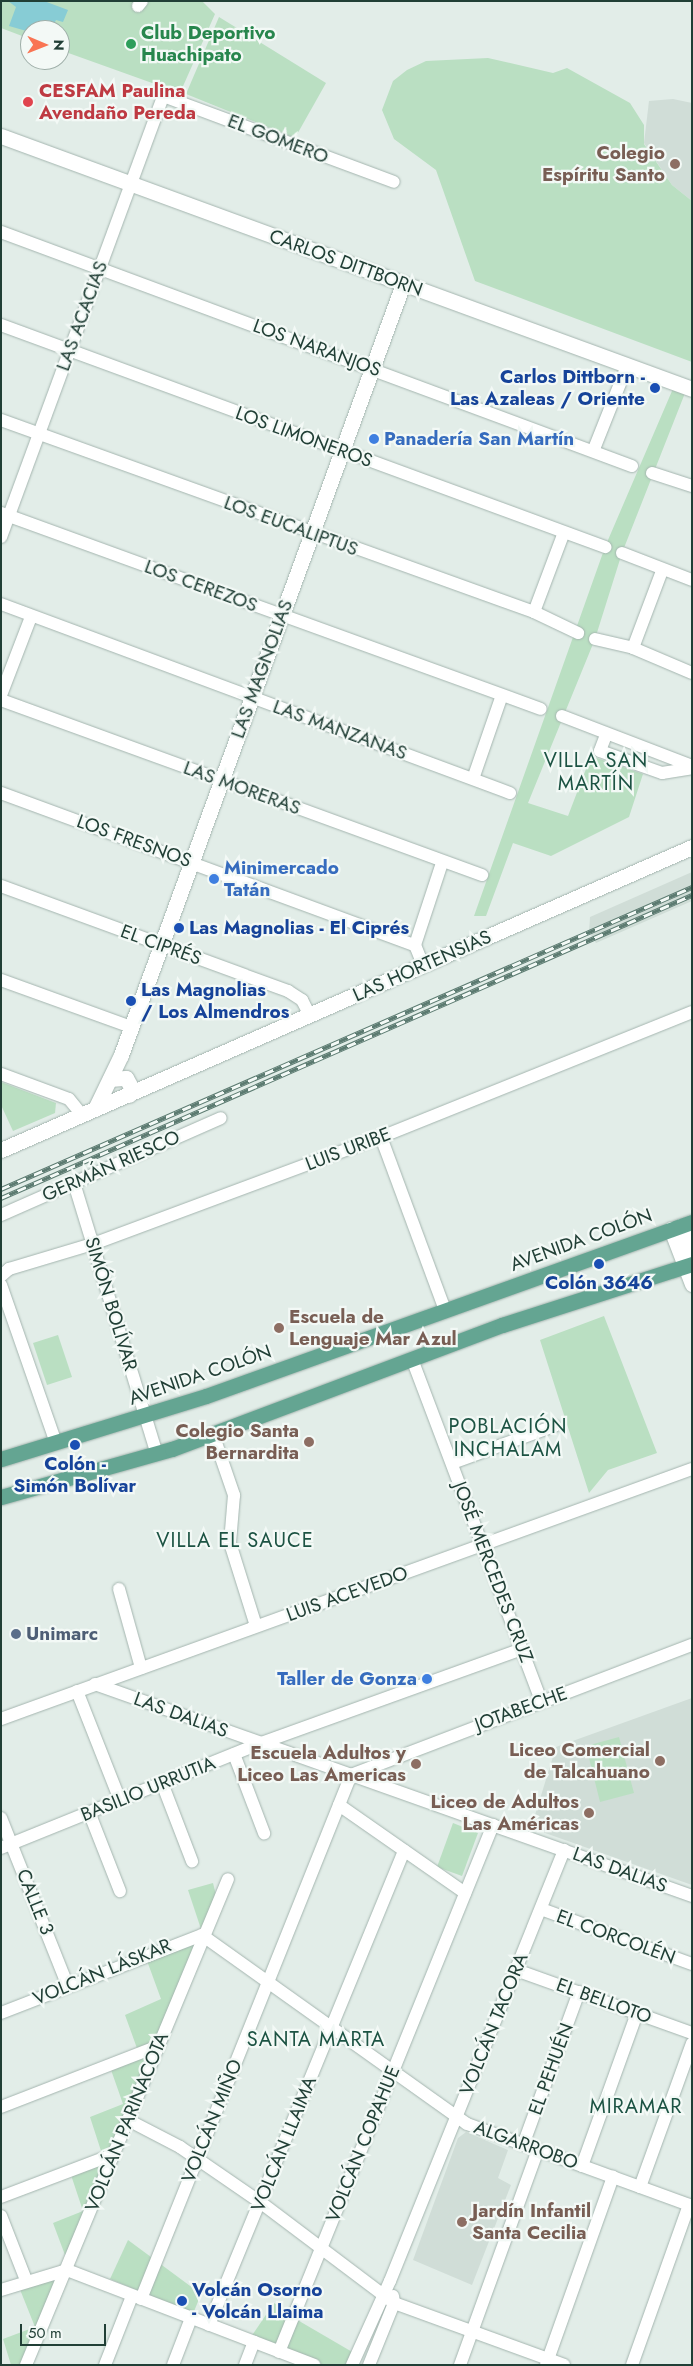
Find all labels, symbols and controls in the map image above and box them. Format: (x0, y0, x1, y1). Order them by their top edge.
north arrow (20, 20, 70, 70)
place label: Club Deportivo Huachipato (141, 22, 276, 66)
marker: Club Deportivo Huachipato (125, 38, 137, 50)
text: N (49, 40, 69, 51)
place label: CESFAM Paulina Avendaño Pereda (39, 80, 196, 124)
marker: CESFAM Paulina Avendaño Pereda (21, 95, 35, 109)
street label: EL GOMERO (224, 109, 332, 169)
place label: Colegio Espíritu Santo (542, 142, 665, 186)
marker: Colegio Espíritu Santo (669, 158, 681, 170)
street label: CARLOS DITTBORN (266, 225, 426, 301)
street label: LAS ACACIAS (52, 258, 112, 374)
street label: LOS NARANJOS (250, 314, 384, 382)
place label: Carlos Dittborn - Las Azaleas / Oriente (450, 366, 645, 410)
marker: Carlos Dittborn - Las Azaleas / Oriente (649, 382, 661, 394)
street label: LOS LIMONEROS (232, 402, 376, 472)
place label: Panadería San Martín (384, 428, 574, 450)
marker: Panadería San Martín (368, 433, 380, 445)
street label: LOS EUCALIPTUS (221, 491, 361, 561)
street label: LOS CEREZOS (141, 555, 261, 617)
street label: LAS MAGNOLIAS (226, 597, 298, 741)
street label: LAS MANZANAS (270, 695, 410, 765)
district label: VILLA SAN MARTÍN (543, 749, 649, 796)
street label: LAS MORERAS (180, 756, 304, 820)
street label: LOS FRESNOS (74, 810, 194, 872)
place label: Minimercado Tatán (224, 857, 339, 901)
marker: Minimercado Tatán (208, 873, 220, 885)
place label: Las Magnolias - El Ciprés (189, 917, 409, 939)
street label: EL CIPRÉS (118, 920, 204, 970)
marker: Las Magnolias - El Ciprés (173, 922, 185, 934)
street label: LAS HORTENSIAS (349, 925, 495, 1007)
place label: Las Magnolias / Los Almendros (141, 979, 289, 1023)
marker: Las Magnolias / Los Almendros (125, 995, 137, 1007)
street label: LUIS URIBE (302, 1122, 394, 1176)
street label: GERMÁN RIESCO (39, 1125, 183, 1207)
street label: AVENIDA COLÓN (507, 1204, 655, 1276)
street label: SIMÓN BOLÍVAR (80, 1234, 142, 1374)
marker: Colón 3646 (593, 1258, 605, 1270)
place label: Colón 3646 (545, 1272, 653, 1294)
place label: Escuela de Lenguaje Mar Azul (289, 1306, 457, 1350)
marker: Escuela de Lenguaje Mar Azul (273, 1322, 285, 1334)
street label: AVENIDA COLÓN (126, 1340, 274, 1410)
district label: POBLACIÓN INCHALAM (447, 1414, 569, 1461)
place label: Colegio Santa Bernardita (175, 1420, 299, 1464)
marker: Colegio Santa Bernardita (303, 1436, 315, 1448)
marker: Colón - Simón Bolívar (69, 1439, 81, 1451)
place label: Colón - Simón Bolívar (14, 1453, 136, 1497)
street label: JOSÉ MERCEDES CRUZ (448, 1479, 538, 1665)
district label: VILLA EL SAUCE (155, 1528, 315, 1552)
street label: LUIS ACEVEDO (283, 1561, 411, 1627)
place label: Unimarc (26, 1623, 98, 1645)
marker: Unimarc (10, 1628, 22, 1640)
place label: Taller de Gonza (277, 1668, 417, 1690)
marker: Taller de Gonza (421, 1673, 433, 1685)
street label: JOTABECHE (472, 1682, 570, 1736)
street label: LAS DALIAS (131, 1687, 231, 1743)
place label: Liceo Comercial de Talcahuano (509, 1739, 650, 1783)
place label: Escuela Adultos y Liceo Las Americas (237, 1742, 406, 1786)
street label: BASILIO URRUTIA (77, 1752, 219, 1826)
marker: Liceo Comercial de Talcahuano (654, 1755, 666, 1767)
marker: Escuela Adultos y Liceo Las Americas (410, 1758, 422, 1770)
place label: Liceo de Adultos Las Américas (431, 1791, 579, 1835)
marker: Liceo de Adultos Las Américas (583, 1807, 595, 1819)
street label: LAS DALIAS (570, 1842, 670, 1898)
street label: CALLE 3 (12, 1866, 58, 1938)
street label: EL CORCOLÉN (553, 1905, 679, 1969)
street label: VOLCÁN LÁSKAR (30, 1934, 174, 2010)
street label: VOLCÁN TACORA (455, 1950, 533, 2098)
street label: EL BELLOTO (553, 1973, 655, 2029)
street label: EL PEHUÉN (524, 2020, 578, 2118)
district label: SANTA MARTA (245, 2027, 387, 2051)
street label: VOLCÁN PARINACOTA (81, 2029, 173, 2215)
street label: VOLCÁN MIÑO (177, 2056, 247, 2186)
street label: VOLCÁN COPAHUE (321, 2063, 405, 2225)
street label: VOLCÁN LLAIMA (247, 2073, 321, 2215)
district label: MIRAMAR (589, 2094, 683, 2118)
street label: ALGARROBO (471, 2116, 581, 2174)
place label: Jardín Infantil Santa Cecilia (472, 2200, 591, 2244)
marker: Jardín Infantil Santa Cecilia (456, 2216, 468, 2228)
place label: Volcán Osorno - Volcán Llaima (192, 2279, 324, 2323)
marker: Volcán Osorno - Volcán Llaima (176, 2295, 188, 2307)
scale bar (22, 2314, 109, 2346)
text: 50 m (28, 2322, 62, 2344)

